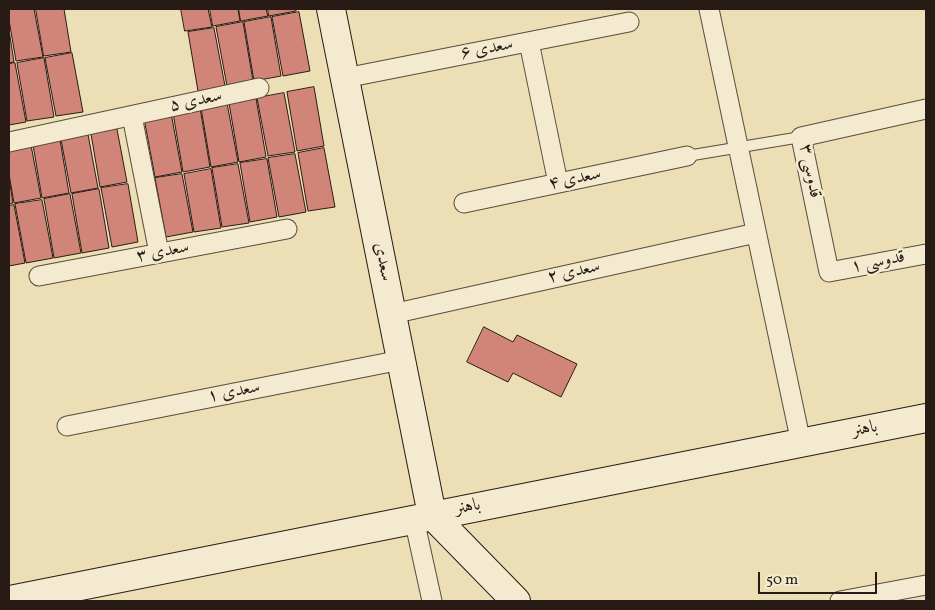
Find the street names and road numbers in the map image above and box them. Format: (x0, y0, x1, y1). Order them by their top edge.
street label: سعدی ۶ (459, 34, 515, 66)
street label: سعدی ۵ (168, 86, 224, 118)
street label: قدوسی ۳ (793, 142, 825, 200)
street label: سعدی ۴ (547, 164, 603, 196)
street label: سعدی ۳ (135, 237, 191, 269)
street label: سعدی (368, 241, 396, 283)
street label: قدوسی ۱ (849, 247, 907, 279)
street label: سعدی ۲ (546, 256, 602, 290)
street label: سعدی ۱ (206, 377, 262, 409)
street label: باهنر (850, 417, 880, 443)
street label: باهنر (453, 495, 483, 521)

